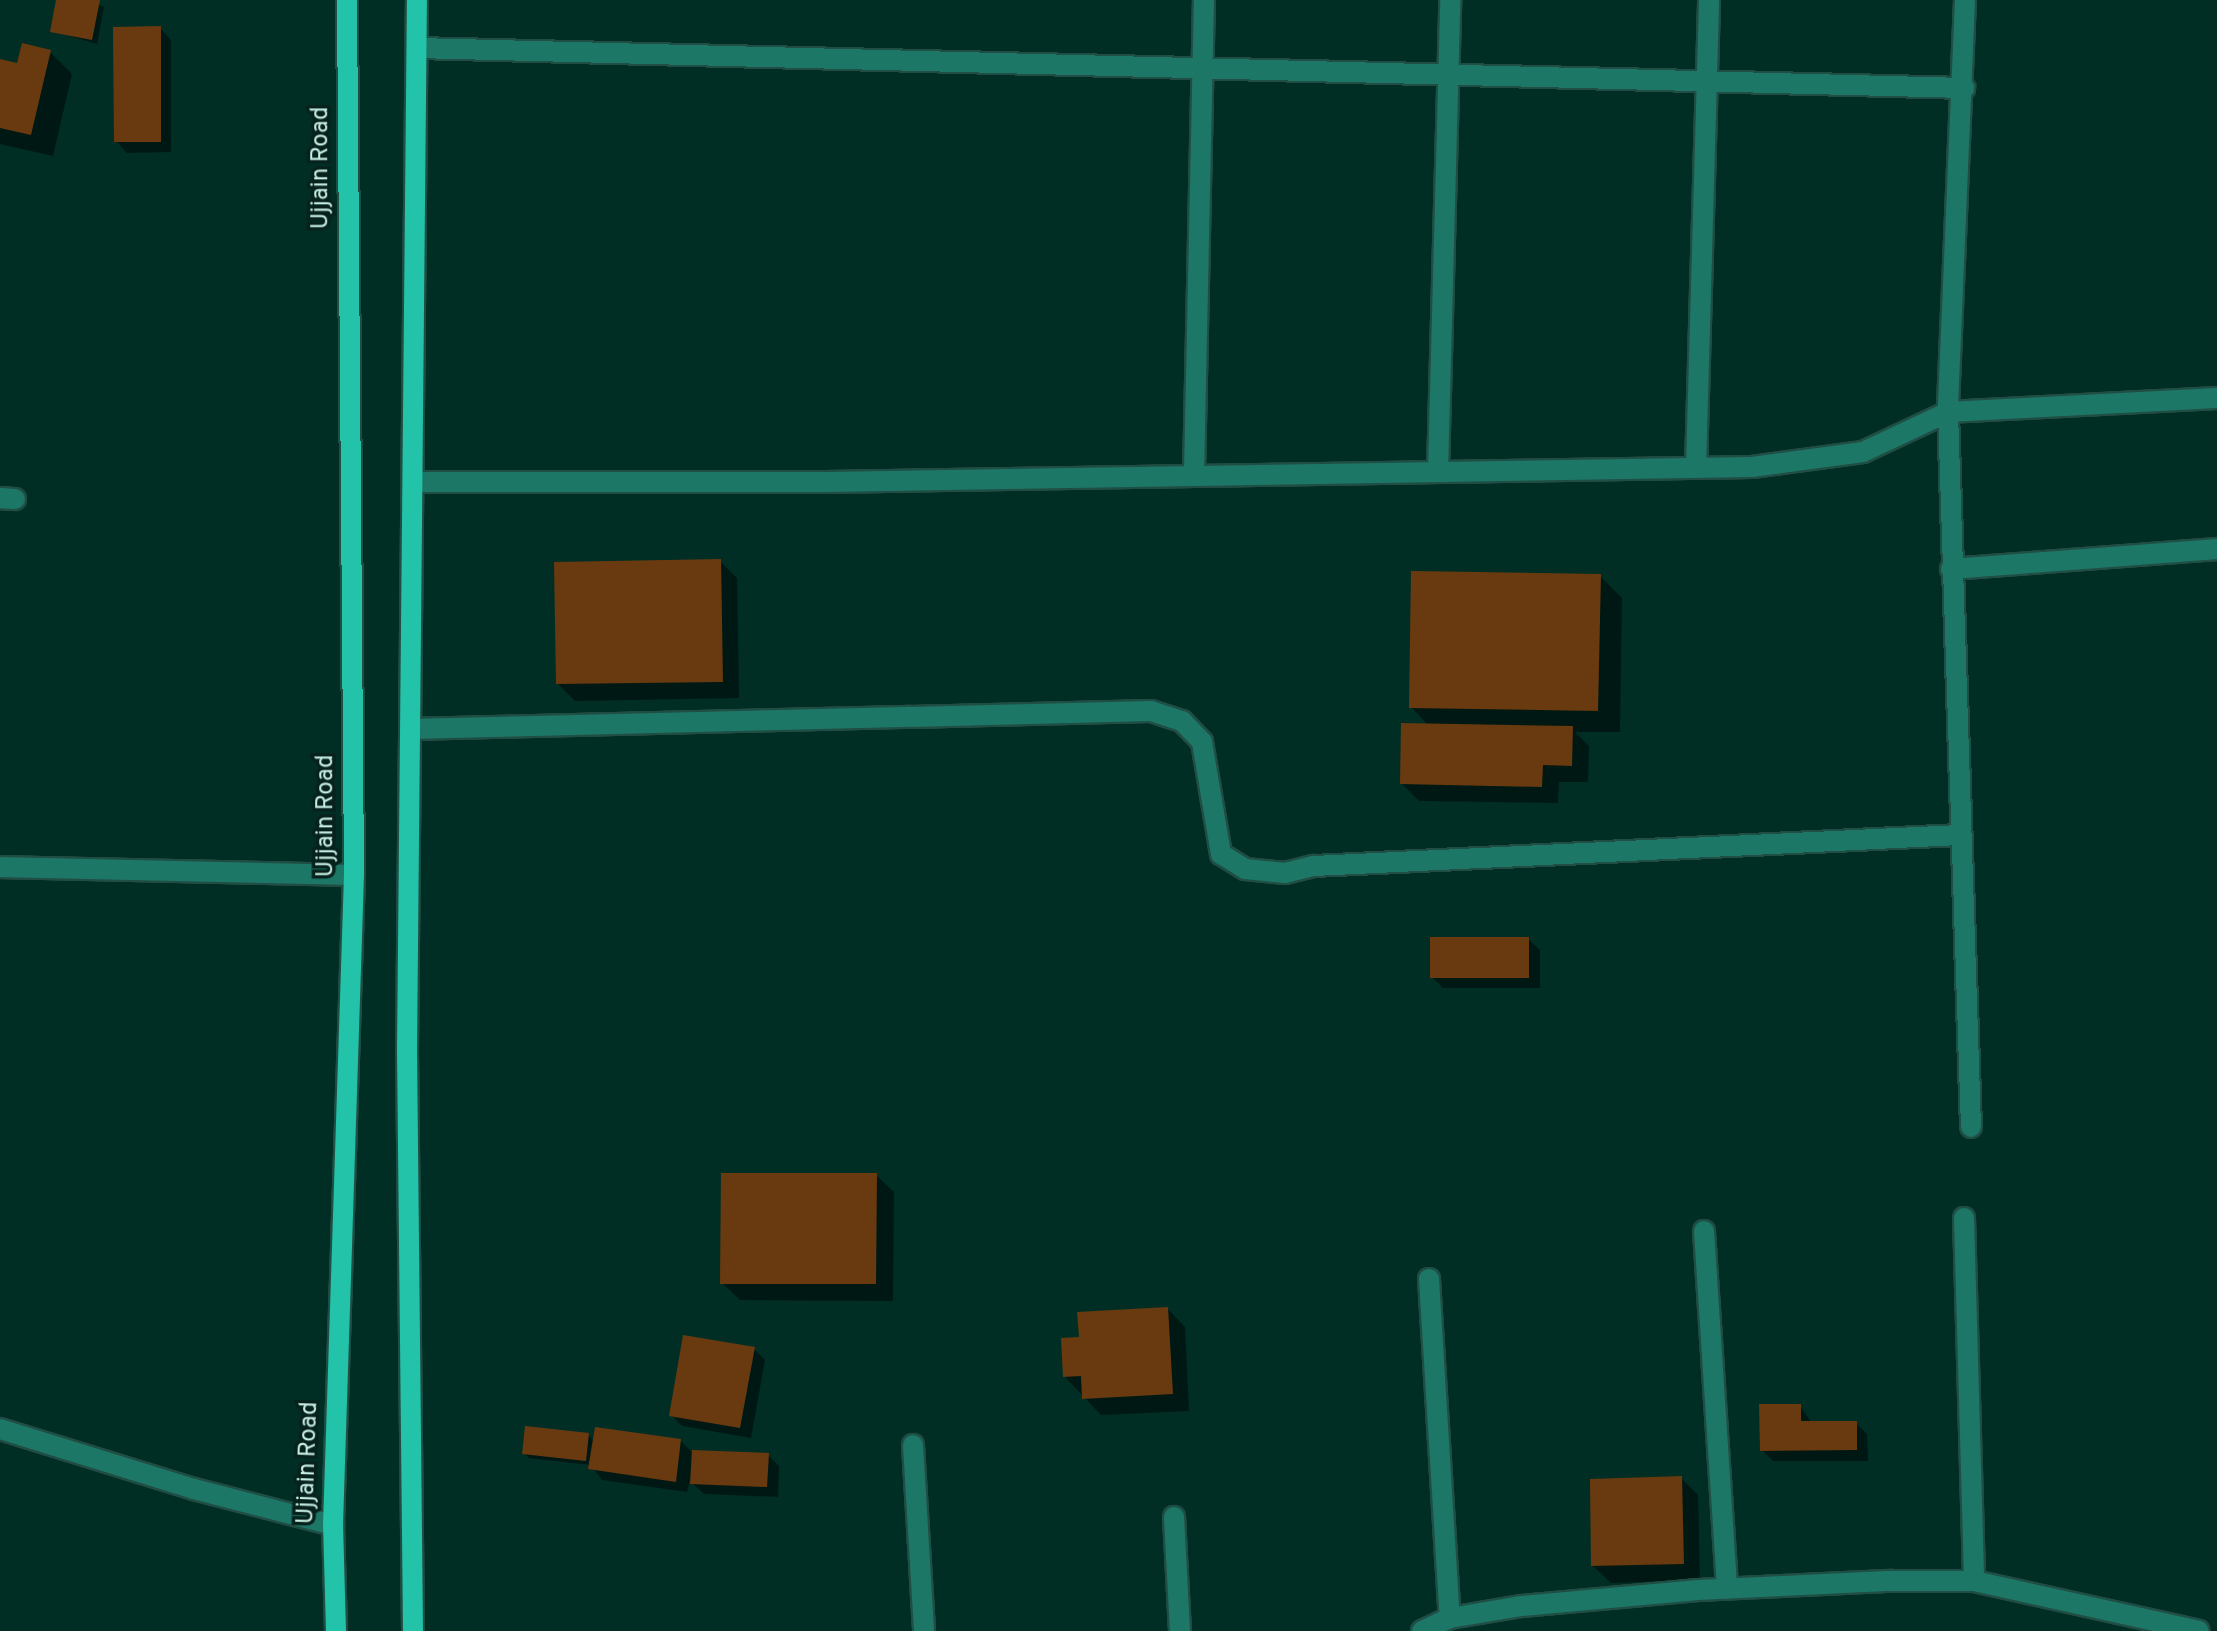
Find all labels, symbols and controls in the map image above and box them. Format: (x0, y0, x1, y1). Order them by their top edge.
street label: Ujjain Road (308, 107, 336, 229)
street label: Ujjain Road (313, 755, 341, 877)
street label: Ujjain Road (292, 1401, 326, 1525)

